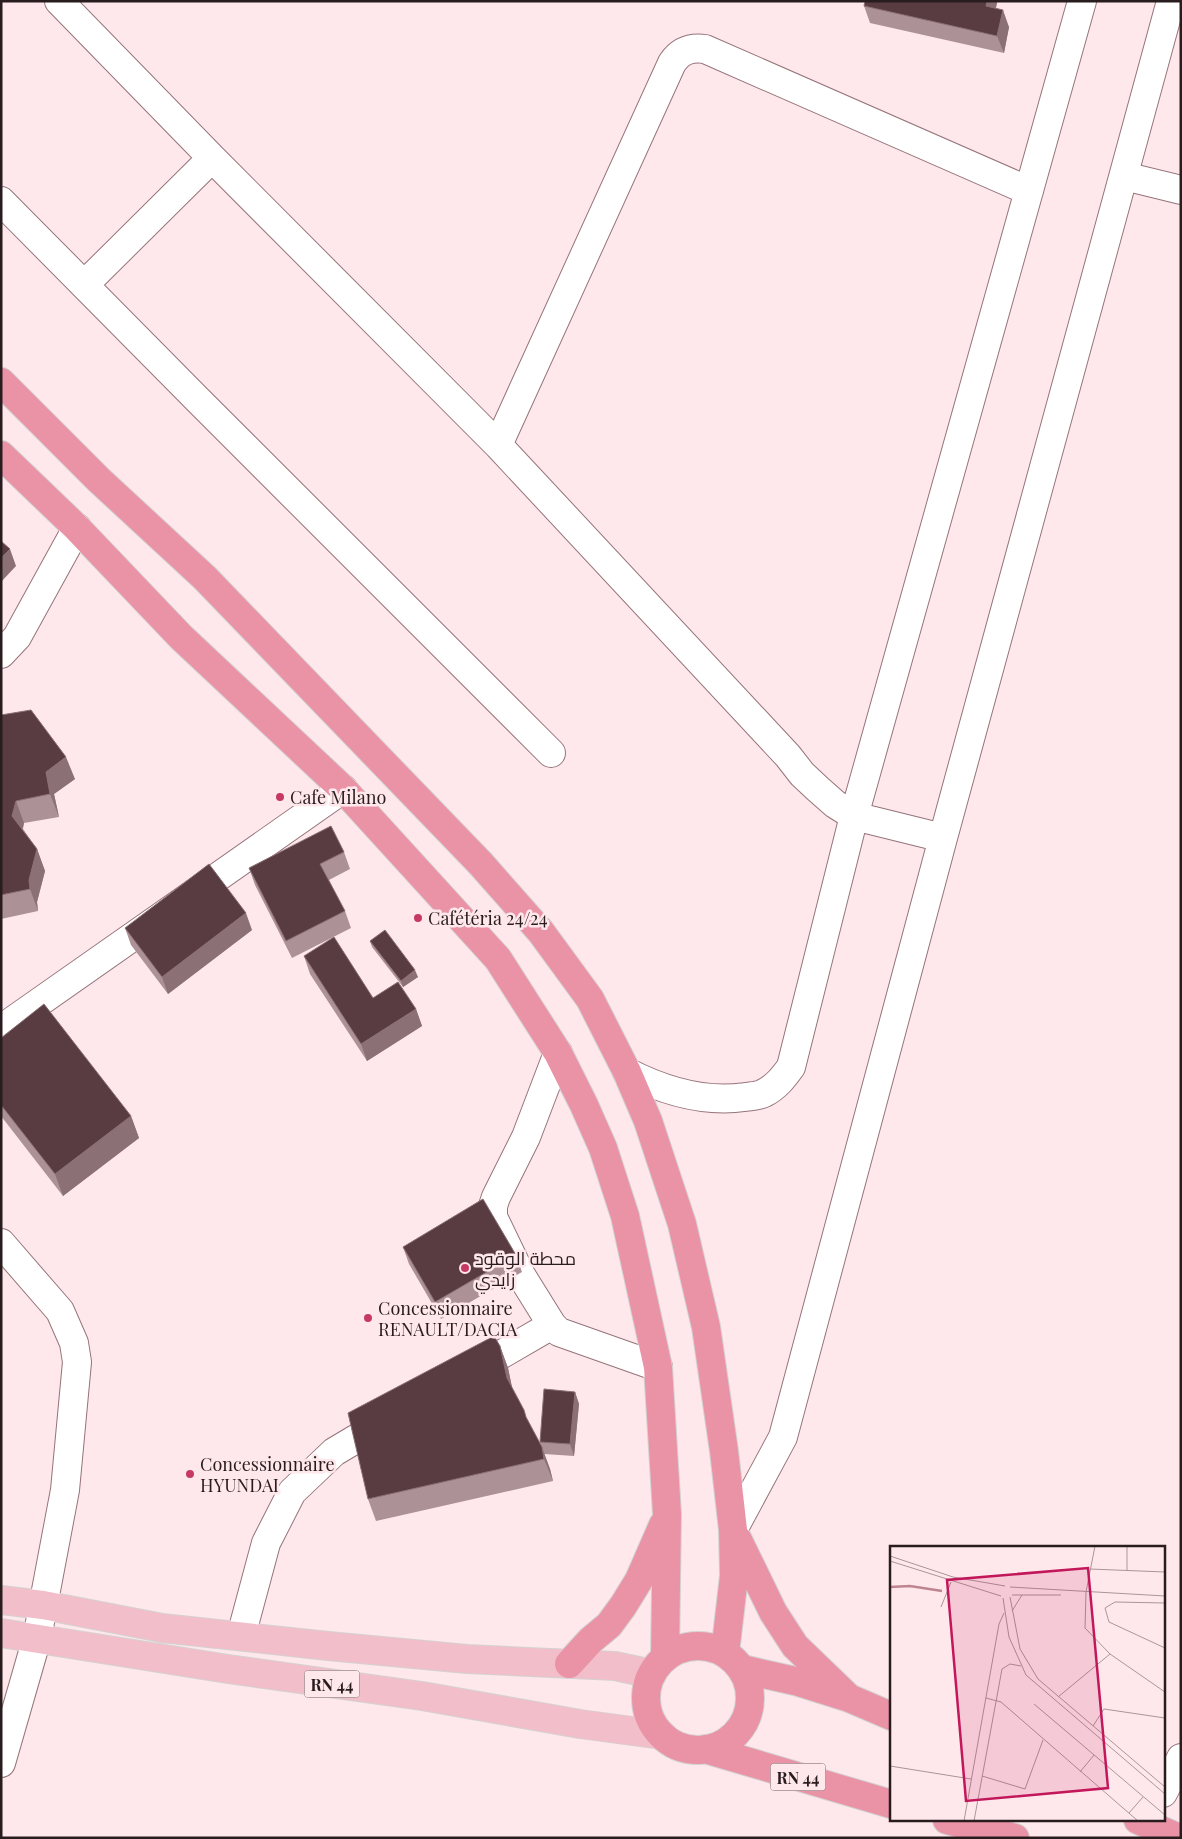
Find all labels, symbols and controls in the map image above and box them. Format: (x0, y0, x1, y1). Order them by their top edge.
place label: Cafe Milano (290, 785, 386, 809)
marker: Cafe Milano (274, 791, 286, 803)
place label: Cafétéria 24/24 (428, 906, 548, 930)
marker: Cafétéria 24/24 (412, 912, 424, 924)
place label: محطة الوقود زايدي (475, 1246, 576, 1294)
marker: محطة الوقود زايدي (459, 1262, 471, 1274)
place label: Concessionnaire RENAULT/DACIA (378, 1296, 518, 1341)
marker: Concessionnaire RENAULT/DACIA (362, 1312, 374, 1324)
place label: Concessionnaire HYUNDAI (200, 1452, 335, 1497)
marker: Concessionnaire HYUNDAI (184, 1468, 196, 1480)
inset map (890, 1546, 1164, 1822)
road number: RN 44 (304, 1670, 360, 1698)
road number: RN 44 (770, 1764, 826, 1790)

